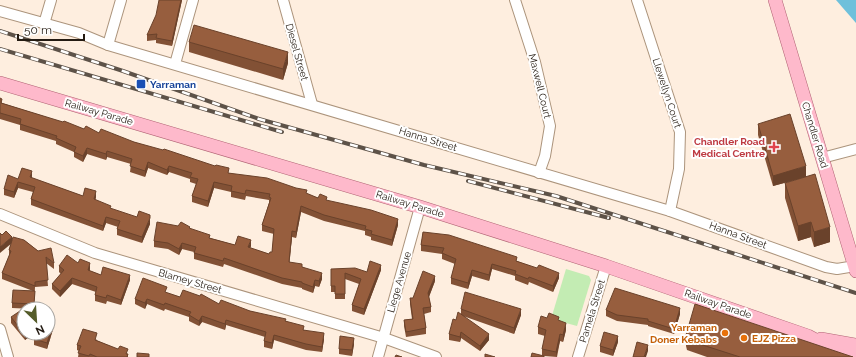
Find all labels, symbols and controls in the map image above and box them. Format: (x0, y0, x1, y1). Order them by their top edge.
scale bar (18, 16, 84, 42)
street label: Diesel Street (284, 22, 311, 82)
text: 50 m (24, 23, 52, 37)
street label: Maxwell Court (527, 52, 554, 120)
street label: Llewellyn Court (651, 57, 684, 130)
marker: Yarraman (135, 78, 147, 90)
place label: Yarraman (150, 79, 196, 90)
street label: Railway Parade (64, 97, 134, 127)
street label: Chandler Road (800, 101, 830, 169)
street label: Hanna Street (398, 125, 459, 153)
place label: Chandler Road Medical Centre (692, 136, 766, 159)
marker: Chandler Road Medical Centre (768, 141, 780, 153)
street label: Railway Parade (375, 188, 445, 220)
street label: Hanna Street (708, 220, 769, 251)
street label: Liege Avenue (385, 250, 413, 314)
street label: Blamey Street (157, 267, 223, 295)
street label: Pamela Street (577, 278, 607, 344)
street label: Railway Parade (683, 287, 753, 321)
north arrow (16, 301, 56, 341)
text: N (33, 322, 47, 337)
place label: Yarraman Doner Kebabs (650, 322, 717, 345)
marker: Yarraman Doner Kebabs (720, 328, 730, 338)
marker: EJZ Pizza (739, 333, 749, 343)
place label: EJZ Pizza (752, 333, 796, 344)

